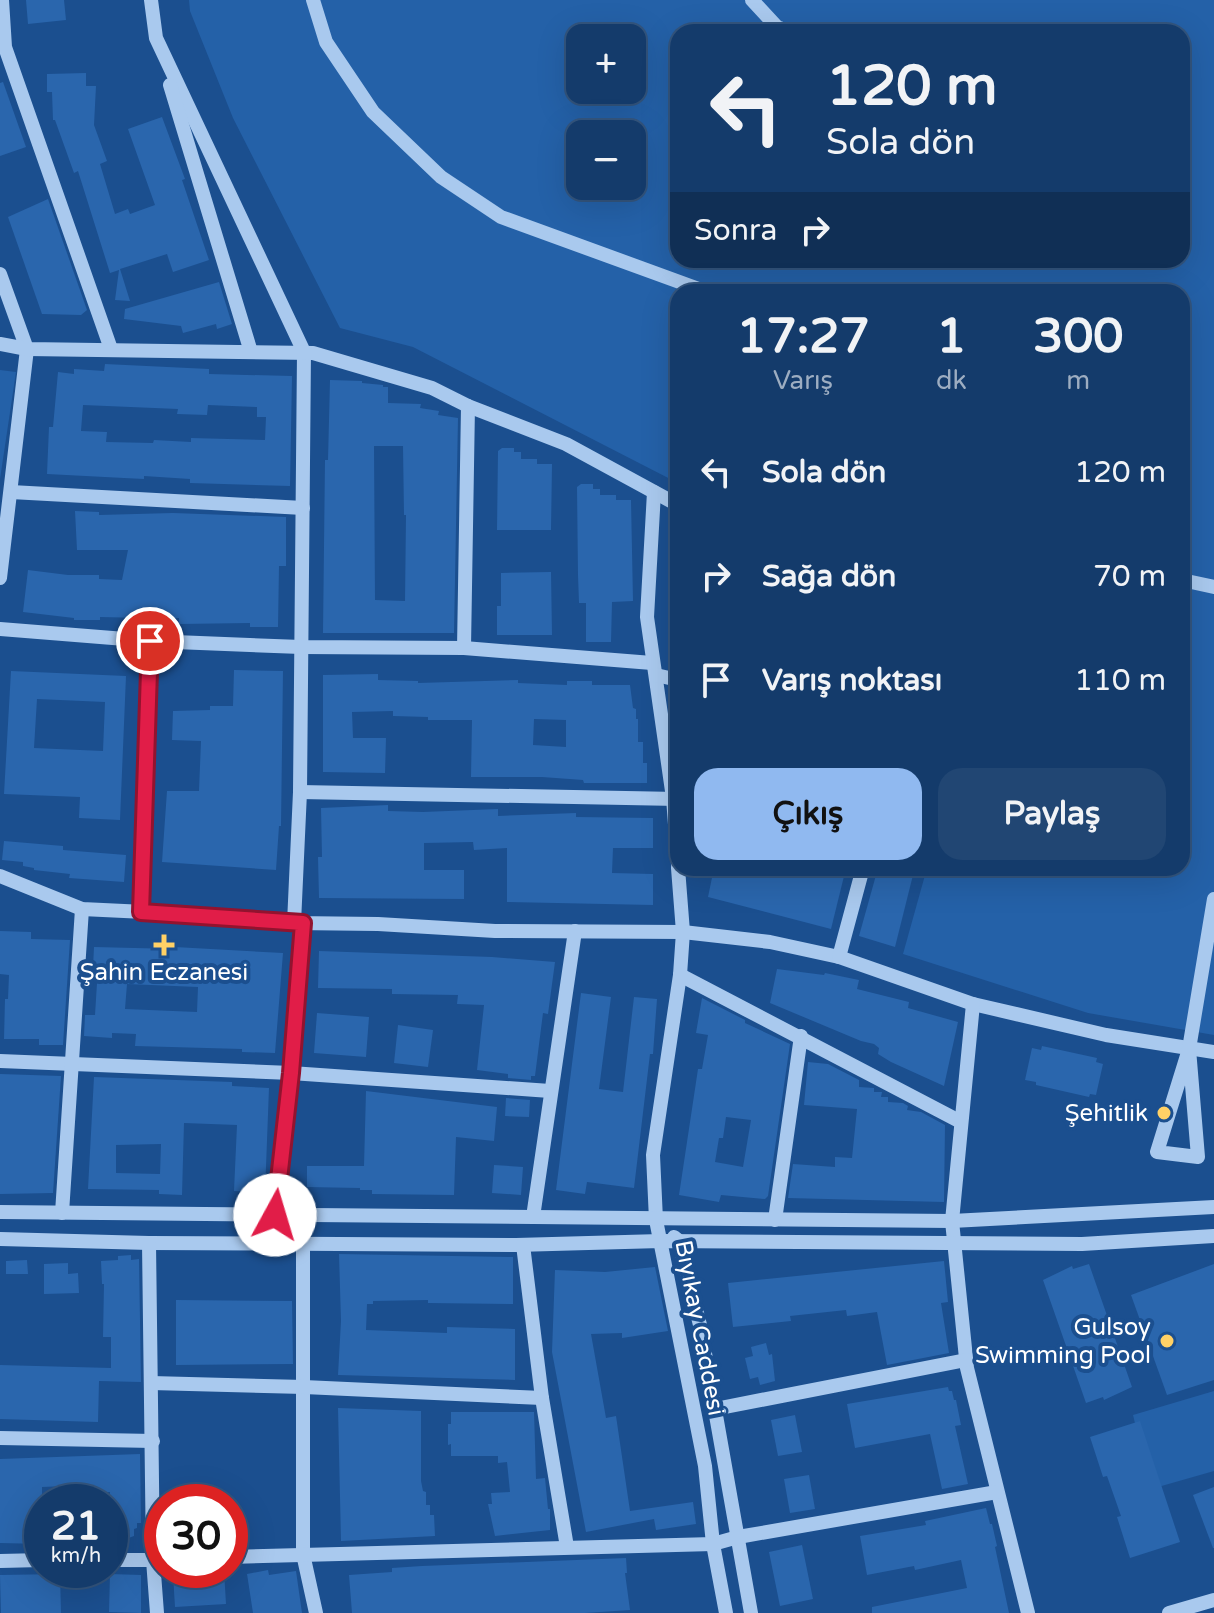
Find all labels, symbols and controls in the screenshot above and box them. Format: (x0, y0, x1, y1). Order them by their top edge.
map controls (566, 24, 646, 200)
button: + (566, 24, 646, 104)
text: 120 m (826, 53, 997, 120)
icon: left (694, 56, 798, 160)
button: − (566, 120, 646, 200)
text: Sola dön (826, 121, 975, 164)
icon: right (793, 208, 837, 252)
text: Sonra (694, 212, 777, 249)
text: 17:27 (736, 308, 870, 366)
text: 1 (936, 308, 966, 366)
text: 300 (1033, 308, 1123, 366)
text: Varış (773, 365, 833, 396)
text: dk (936, 365, 967, 396)
text: m (1066, 365, 1090, 396)
icon: left (694, 450, 738, 494)
text: Sola dön (762, 454, 886, 491)
text: 120 m (1074, 454, 1166, 491)
icon: right (694, 554, 738, 598)
text: Sağa dön (762, 558, 896, 595)
text: 70 m (1093, 558, 1166, 595)
pin (116, 607, 184, 675)
icon: arrive (128, 619, 172, 663)
icon: arrive (694, 658, 738, 702)
text: Varış noktası (762, 662, 942, 699)
text: 110 m (1074, 662, 1166, 699)
button: Çıkış (694, 768, 922, 860)
button: Paylaş (938, 768, 1166, 860)
marker: Şahin Eczanesi (155, 936, 173, 954)
place label: Şahin Eczanesi (80, 958, 248, 987)
place label: Şehitlik (1065, 1099, 1148, 1128)
marker: Şehitlik (1155, 1104, 1173, 1122)
position arrow (233, 1173, 317, 1257)
street label: Bıyıkay Caddesi (668, 1238, 731, 1418)
place label: Gulsoy Swimming Pool (975, 1313, 1151, 1370)
marker: Gulsoy Swimming Pool (1158, 1332, 1176, 1350)
speed limit sign: 30 (144, 1484, 248, 1588)
text: 21 (51, 1502, 101, 1550)
text: km/h (51, 1544, 101, 1568)

